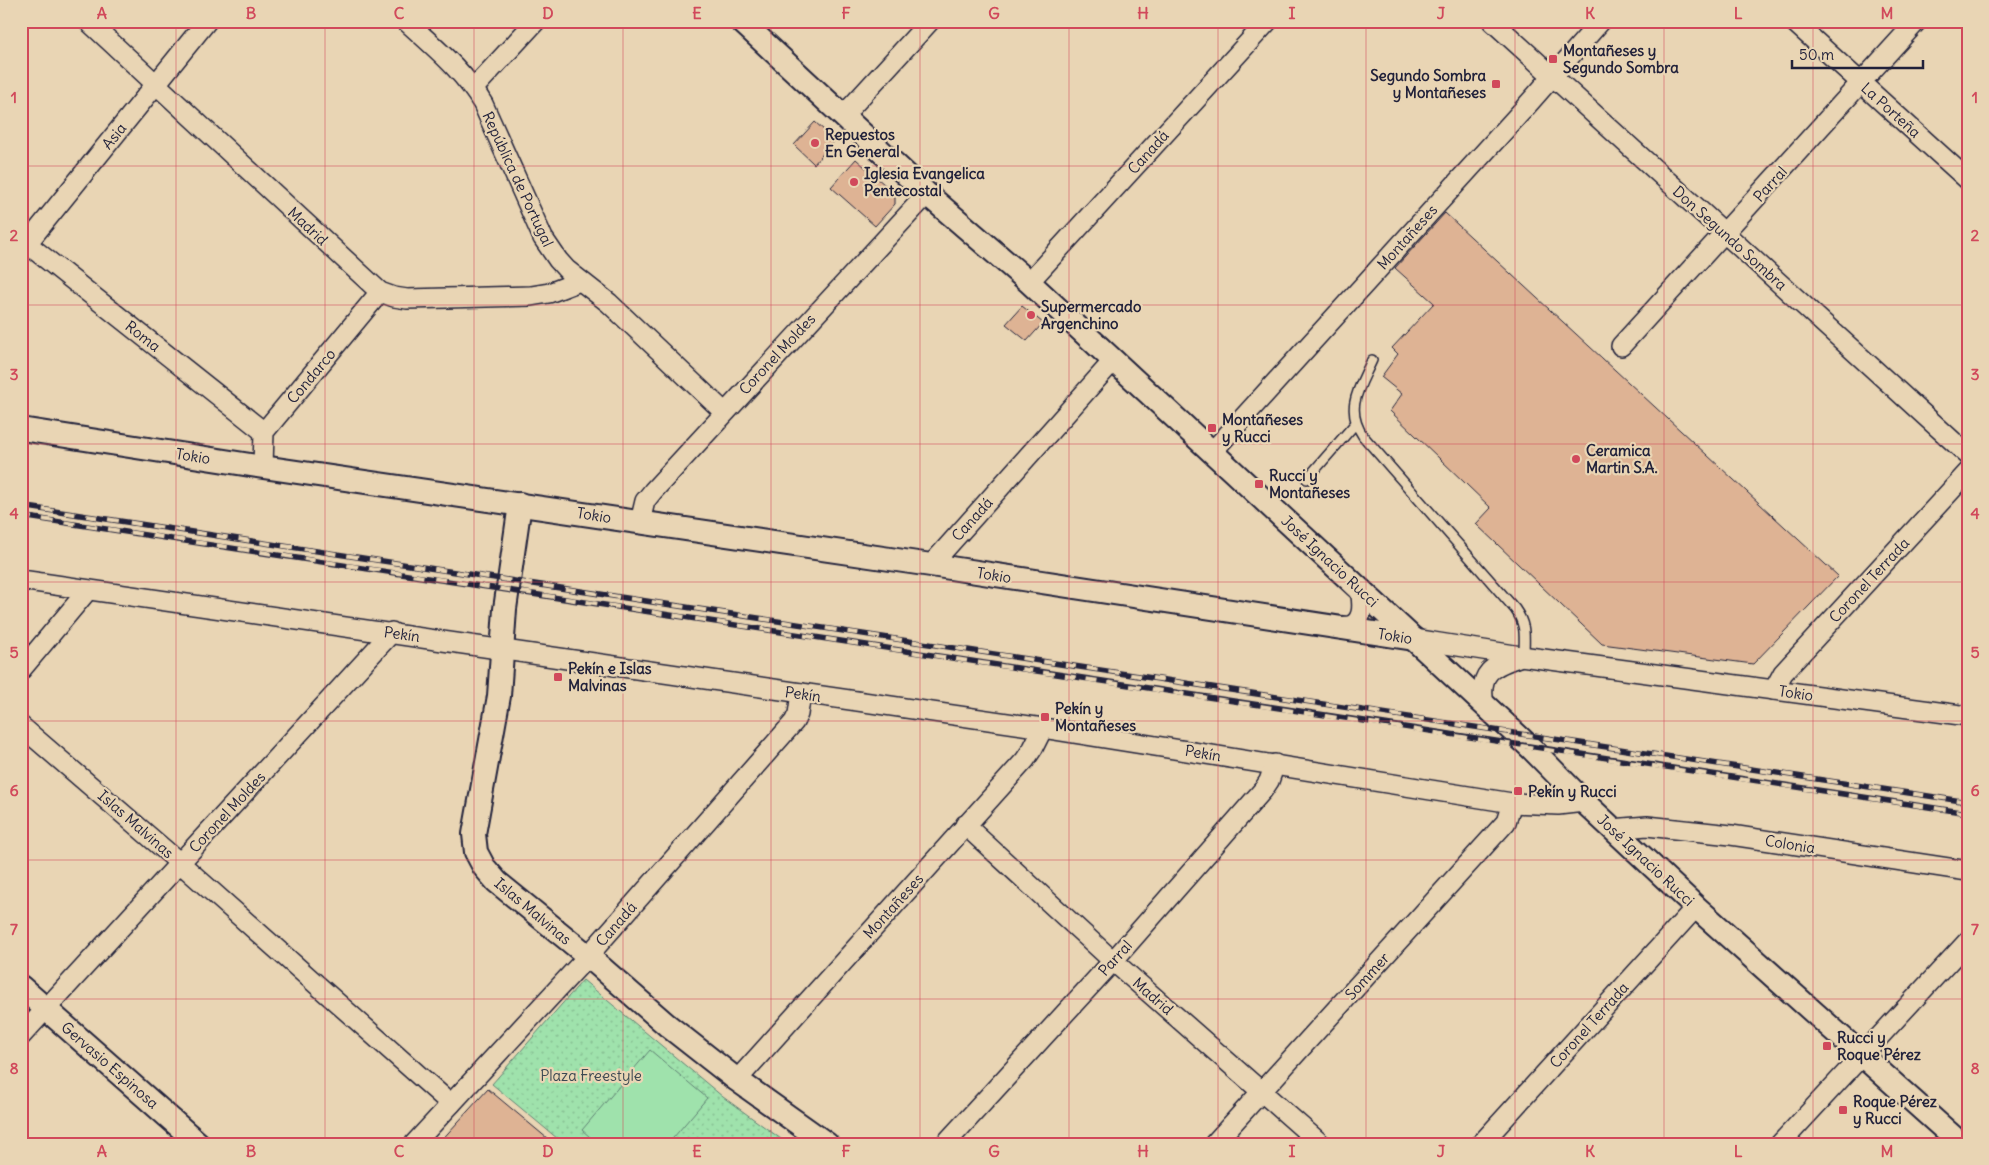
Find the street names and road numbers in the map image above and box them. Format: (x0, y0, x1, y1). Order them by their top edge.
street label: La Porteña (1857, 78, 1925, 142)
street label: República de Portugal (478, 108, 558, 250)
street label: Asia (98, 119, 131, 153)
street label: Canadá (1123, 126, 1173, 178)
street label: Parral (1749, 162, 1791, 206)
street label: Don Segundo Sombra (1669, 182, 1791, 295)
street label: Montañeses (1373, 200, 1441, 274)
street label: Madrid (284, 203, 332, 249)
street label: Coronel Moldes (735, 309, 819, 398)
street label: Roma (122, 316, 165, 356)
street label: Condarco (282, 345, 340, 407)
street label: Tokio (174, 444, 212, 468)
street label: Canadá (947, 493, 997, 545)
street label: Tokio (575, 503, 613, 527)
street label: José Ignacio Rucci (1277, 511, 1383, 611)
street label: Coronel Terrada (1825, 533, 1913, 626)
street label: Tokio (975, 563, 1013, 587)
street label: Pekín (383, 622, 422, 646)
street label: Tokio (1376, 624, 1414, 648)
street label: Tokio (1777, 681, 1815, 705)
street label: Pekín (784, 682, 823, 706)
street label: Pekín (1184, 741, 1223, 765)
street label: Coronel Moldes (185, 767, 269, 856)
street label: Islas Malvinas (94, 786, 178, 862)
street label: José Ignacio Rucci (1593, 810, 1699, 910)
street label: Colonia (1764, 831, 1817, 857)
street label: Montañeses (859, 869, 927, 943)
street label: Islas Malvinas (491, 873, 575, 949)
street label: Canadá (591, 897, 641, 950)
street label: Parral (1094, 936, 1136, 980)
street label: Sommer (1341, 948, 1393, 1004)
street label: Madrid (1129, 973, 1177, 1019)
street label: Coronel Terrada (1545, 978, 1633, 1072)
street label: Gervasio Espinosa (57, 1017, 163, 1113)

